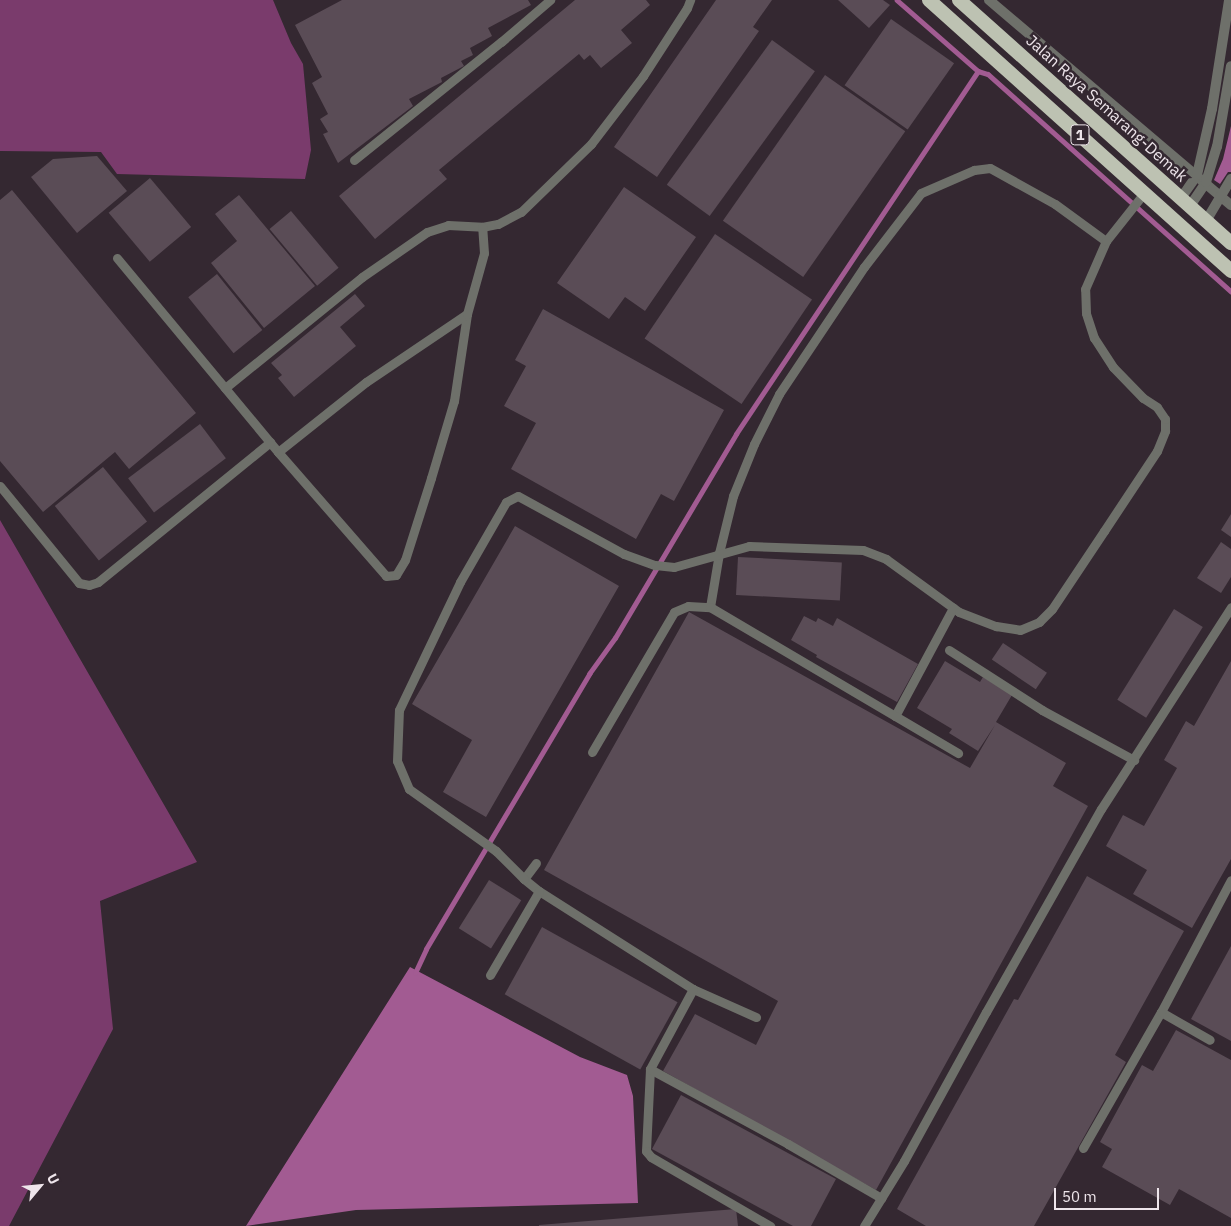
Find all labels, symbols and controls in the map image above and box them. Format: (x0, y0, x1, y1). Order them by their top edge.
street label: Jalan Raya Semarang-Demak (1022, 30, 1192, 186)
road number: 1 (1070, 122, 1090, 148)
north arrow (15, 1161, 65, 1211)
text: U (43, 1170, 63, 1187)
scale bar (1056, 1178, 1161, 1210)
text: 50 m (1062, 1187, 1097, 1206)

